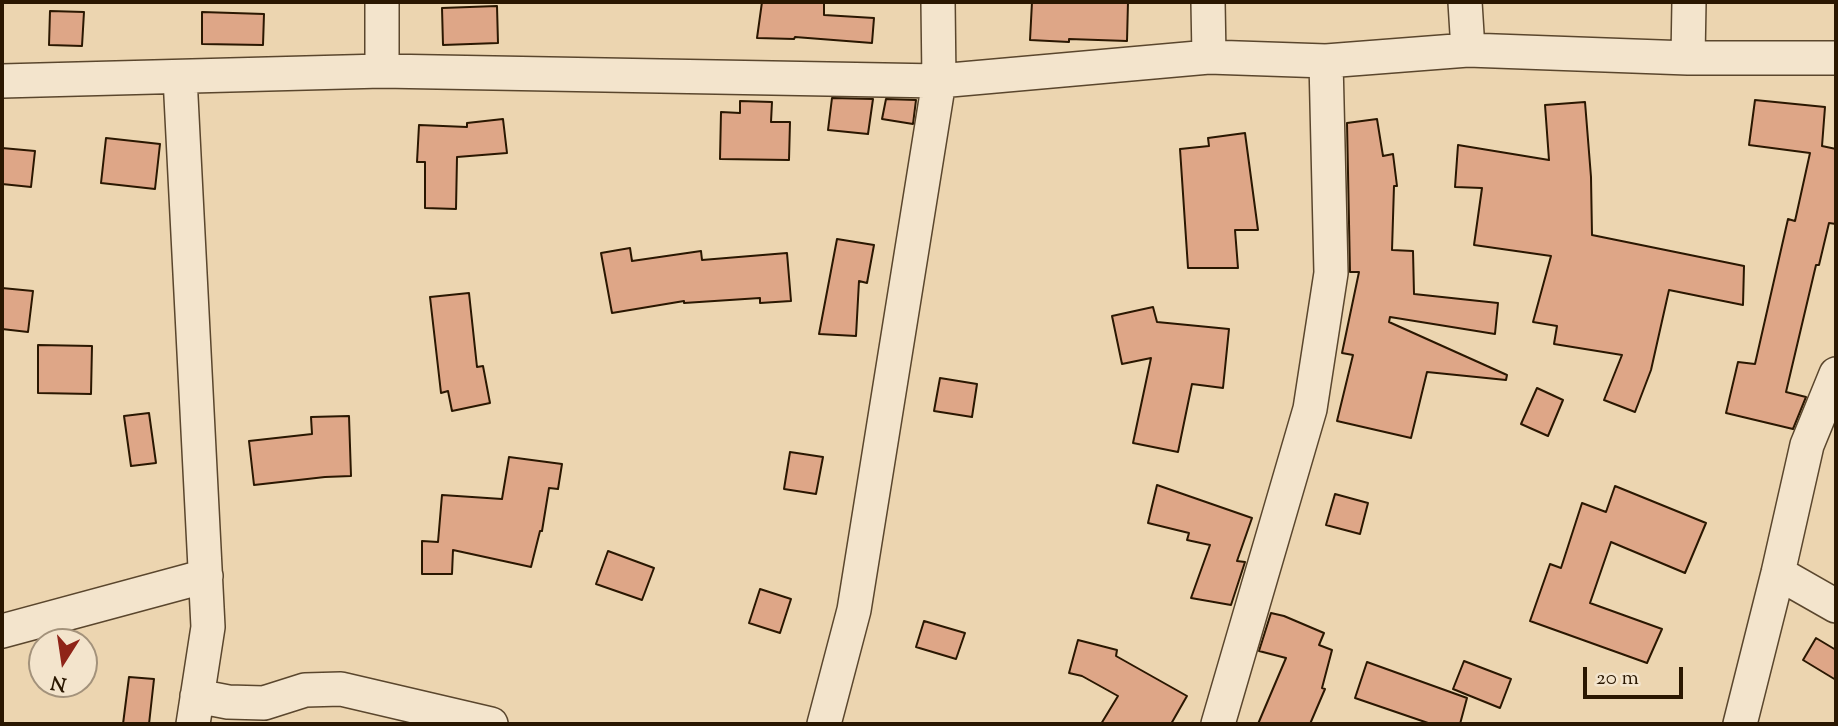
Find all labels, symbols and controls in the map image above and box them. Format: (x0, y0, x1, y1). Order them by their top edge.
north arrow (28, 628, 98, 698)
scale bar (1586, 652, 1686, 696)
text: 20 m (1596, 664, 1639, 694)
text: N (49, 667, 69, 697)

